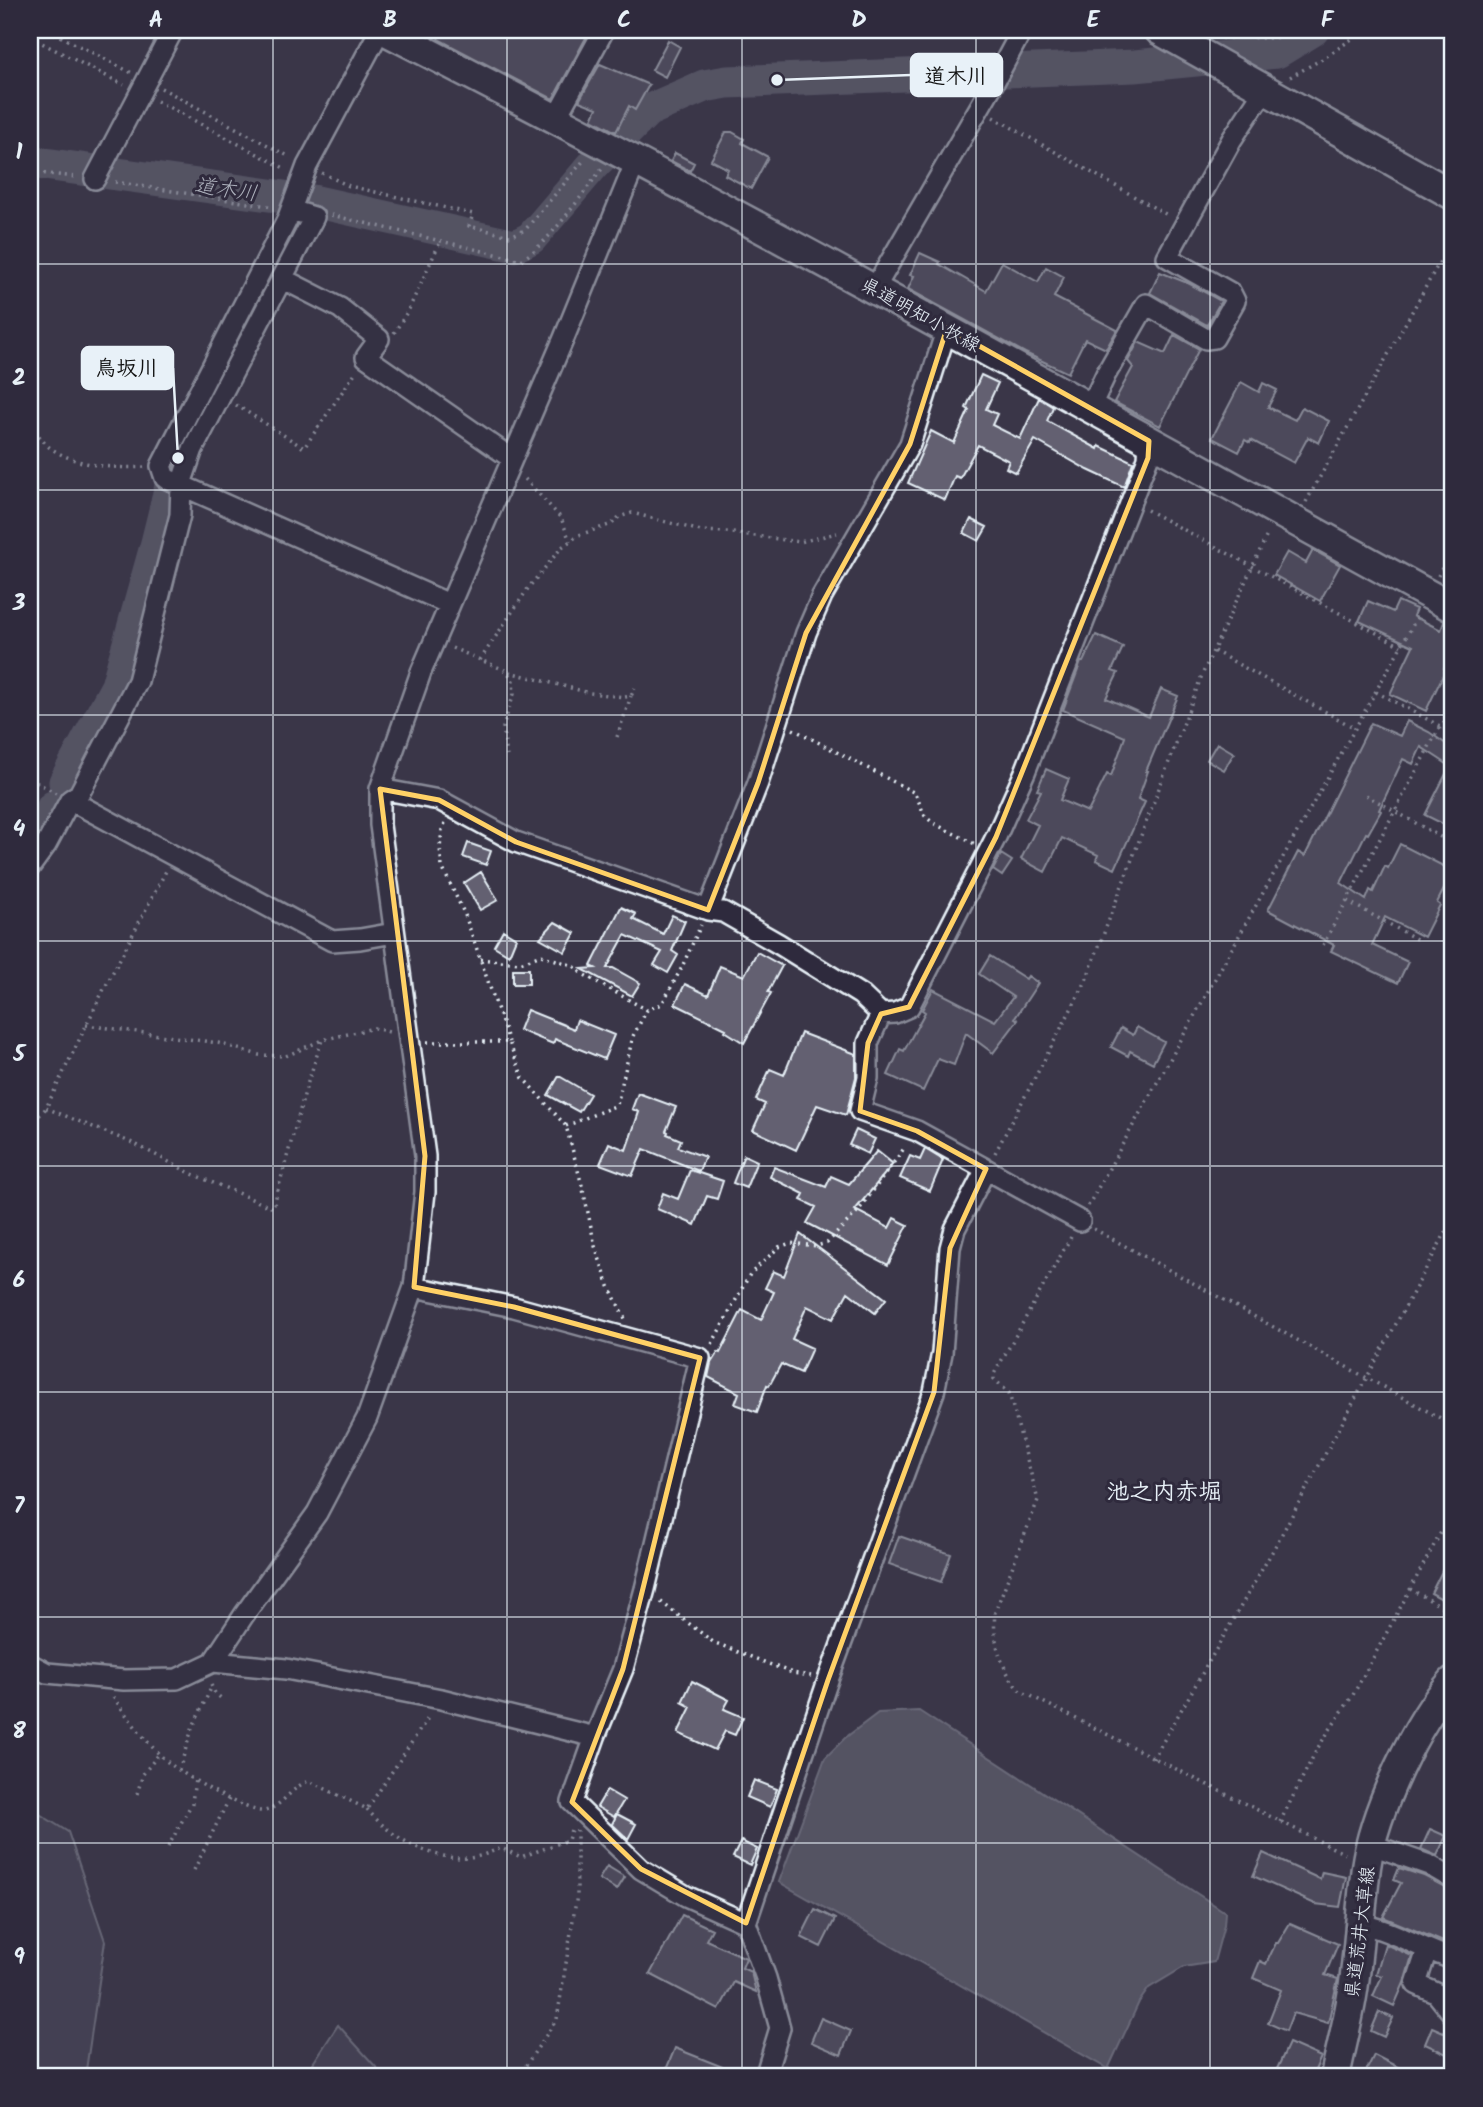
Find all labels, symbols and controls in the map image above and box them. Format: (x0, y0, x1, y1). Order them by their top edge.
text: A (149, 3, 163, 39)
text: B (383, 3, 397, 39)
text: C (617, 3, 631, 39)
text: D (851, 3, 867, 39)
text: E (1087, 3, 1101, 39)
text: F (1321, 3, 1335, 39)
callout: 道木川 (911, 54, 1002, 96)
text: 道木川 (925, 61, 988, 94)
text: 1 (16, 135, 23, 171)
water label: 道木川 (192, 170, 259, 211)
street label: 県道明知小牧線 (855, 270, 985, 361)
callout: 鳥坂川 (82, 347, 173, 389)
text: 鳥坂川 (96, 353, 159, 386)
text: 2 (12, 361, 26, 397)
text: 3 (12, 586, 26, 622)
text: 4 (13, 812, 26, 848)
text: 5 (12, 1037, 27, 1073)
text: 6 (13, 1263, 25, 1299)
district label: 池之内赤堀 (1107, 1475, 1222, 1511)
text: 7 (14, 1489, 26, 1525)
text: 8 (12, 1714, 26, 1750)
street label: 県道荒井大草線 (1338, 1864, 1384, 2000)
text: 9 (13, 1940, 25, 1976)

